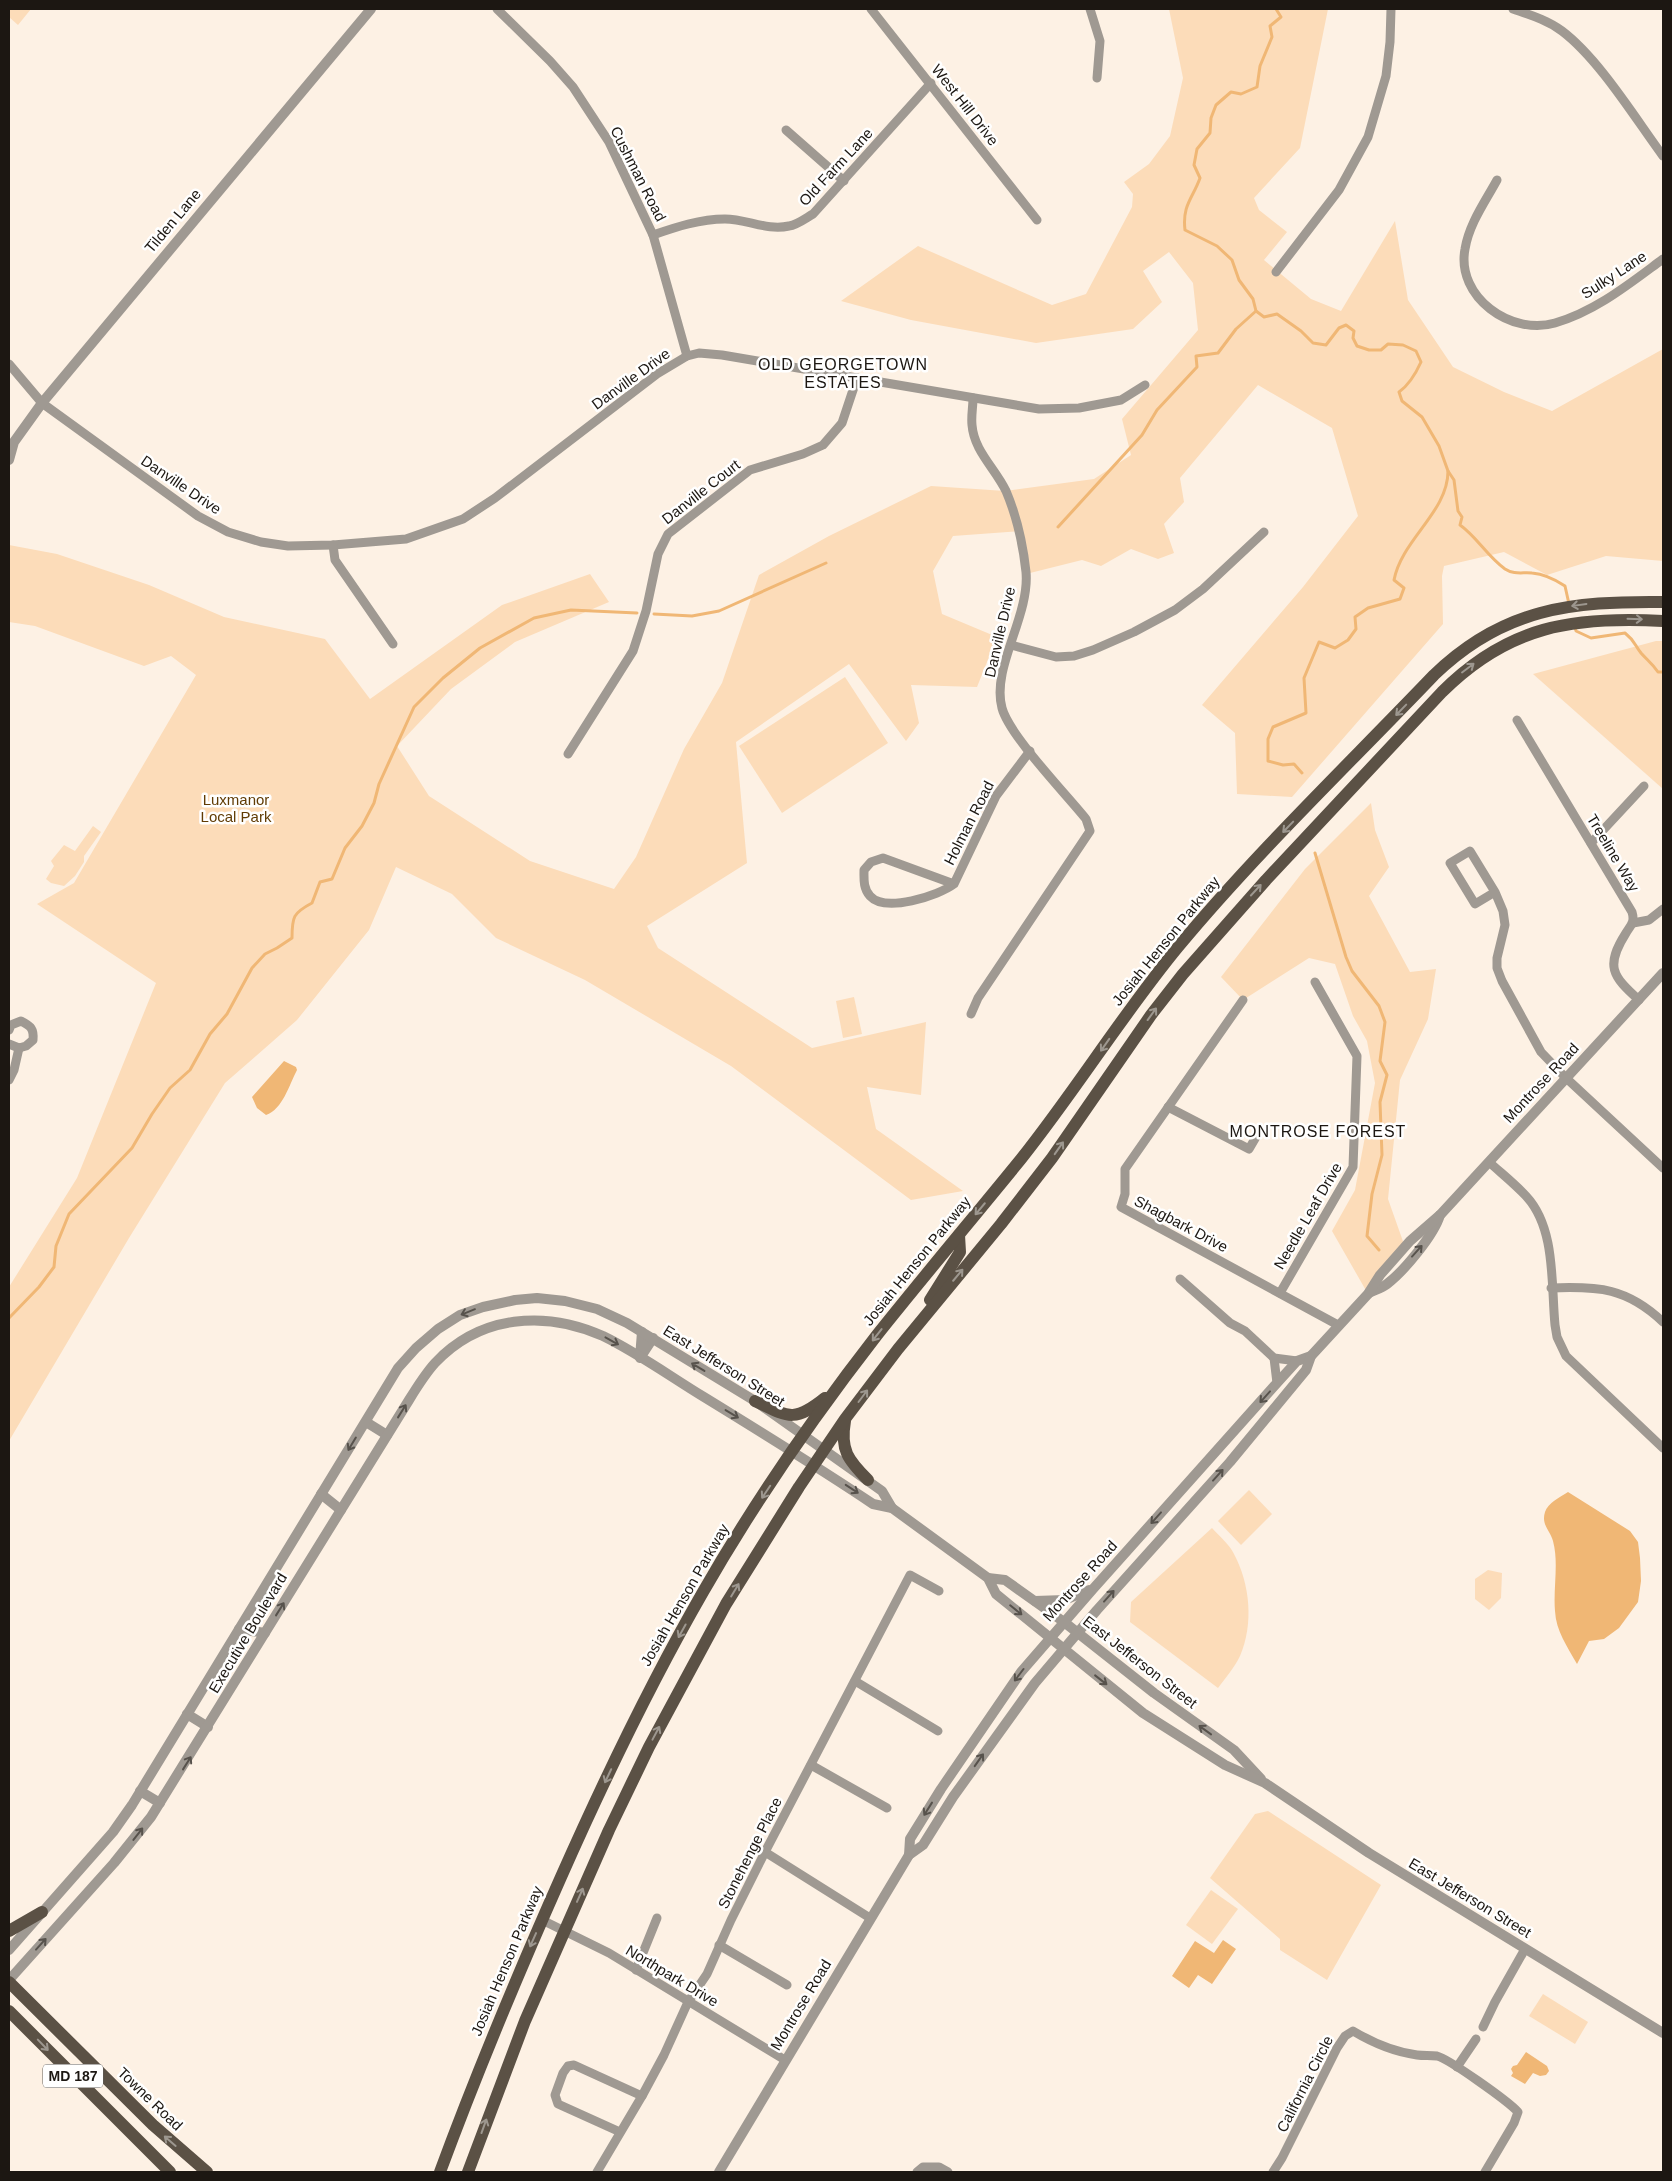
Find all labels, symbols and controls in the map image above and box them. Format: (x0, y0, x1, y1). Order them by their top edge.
street label: West Hill Drive (929, 61, 1002, 149)
street label: Cushman Road (607, 123, 670, 224)
street label: Old Farm Lane (795, 124, 876, 209)
street label: Tilden Lane (141, 185, 204, 256)
street label: Sulky Lane (1578, 247, 1649, 302)
street label: Danville Drive (588, 345, 673, 413)
district label: OLD GEORGETOWN ESTATES (758, 356, 928, 391)
street label: Danville Drive (138, 452, 224, 518)
street label: Danville Court (658, 455, 744, 527)
street label: Danville Drive (981, 585, 1018, 679)
one-way arrow (1571, 600, 1587, 610)
one-way arrow (1627, 615, 1643, 624)
one-way arrow (1461, 663, 1474, 674)
one-way arrow (1394, 704, 1407, 716)
street label: Holman Road (940, 778, 997, 867)
park label: Luxmanor Local Park (201, 791, 272, 825)
street label: Treeline Way (1584, 811, 1643, 895)
one-way arrow (1282, 821, 1294, 833)
street label: Josiah Henson Parkway (1108, 872, 1223, 1009)
one-way arrow (1251, 884, 1262, 897)
one-way arrow (1147, 1008, 1157, 1022)
one-way arrow (1100, 1038, 1110, 1052)
street label: Montrose Road (1499, 1039, 1582, 1126)
district label: MONTROSE FOREST (1230, 1123, 1406, 1140)
one-way arrow (1054, 1141, 1064, 1155)
street label: Needle Leaf Drive (1270, 1160, 1345, 1272)
street label: Josiah Henson Parkway (859, 1192, 974, 1329)
street label: Shagbark Drive (1132, 1192, 1231, 1255)
one-way arrow (975, 1202, 986, 1215)
one-way arrow (1411, 1245, 1423, 1258)
one-way arrow (953, 1269, 964, 1282)
one-way arrow (461, 1308, 476, 1318)
street label: East Jefferson Street (660, 1321, 789, 1410)
one-way arrow (872, 1328, 883, 1341)
one-way arrow (604, 1337, 619, 1347)
one-way arrow (691, 1361, 705, 1371)
one-way arrow (858, 1389, 868, 1403)
one-way arrow (1259, 1390, 1270, 1403)
one-way arrow (397, 1404, 407, 1418)
one-way arrow (725, 1409, 739, 1420)
one-way arrow (346, 1437, 356, 1451)
one-way arrow (1212, 1469, 1224, 1482)
one-way arrow (761, 1485, 771, 1499)
one-way arrow (844, 1485, 858, 1495)
one-way arrow (1150, 1511, 1162, 1524)
street label: Josiah Henson Parkway (637, 1520, 732, 1669)
street label: Montrose Road (1039, 1537, 1120, 1624)
street label: Executive Boulevard (205, 1570, 290, 1696)
one-way arrow (730, 1584, 740, 1598)
one-way arrow (1103, 1589, 1115, 1602)
one-way arrow (276, 1602, 286, 1616)
one-way arrow (1009, 1605, 1022, 1616)
street label: East Jefferson Street (1080, 1612, 1201, 1712)
one-way arrow (677, 1623, 686, 1638)
one-way arrow (1014, 1668, 1025, 1681)
one-way arrow (1094, 1674, 1107, 1685)
one-way arrow (1198, 1725, 1212, 1735)
one-way arrow (652, 1726, 662, 1740)
one-way arrow (974, 1753, 984, 1767)
one-way arrow (182, 1756, 192, 1770)
one-way arrow (602, 1768, 612, 1783)
street label: Stonehenge Place (714, 1794, 785, 1911)
one-way arrow (923, 1802, 933, 1816)
one-way arrow (133, 1827, 143, 1841)
street label: East Jefferson Street (1406, 1854, 1535, 1941)
street label: Josiah Henson Parkway (467, 1883, 546, 2038)
one-way arrow (575, 1888, 585, 1903)
one-way arrow (528, 1932, 538, 1947)
one-way arrow (36, 1938, 47, 1951)
street label: Northpark Drive (623, 1941, 722, 2010)
street label: Montrose Road (767, 1956, 834, 2053)
street label: California Circle (1273, 2033, 1336, 2135)
one-way arrow (37, 2039, 49, 2052)
road number: MD 187 (43, 2064, 103, 2088)
street label: Towne Road (114, 2064, 186, 2134)
one-way arrow (480, 2119, 489, 2135)
one-way arrow (164, 2135, 177, 2146)

